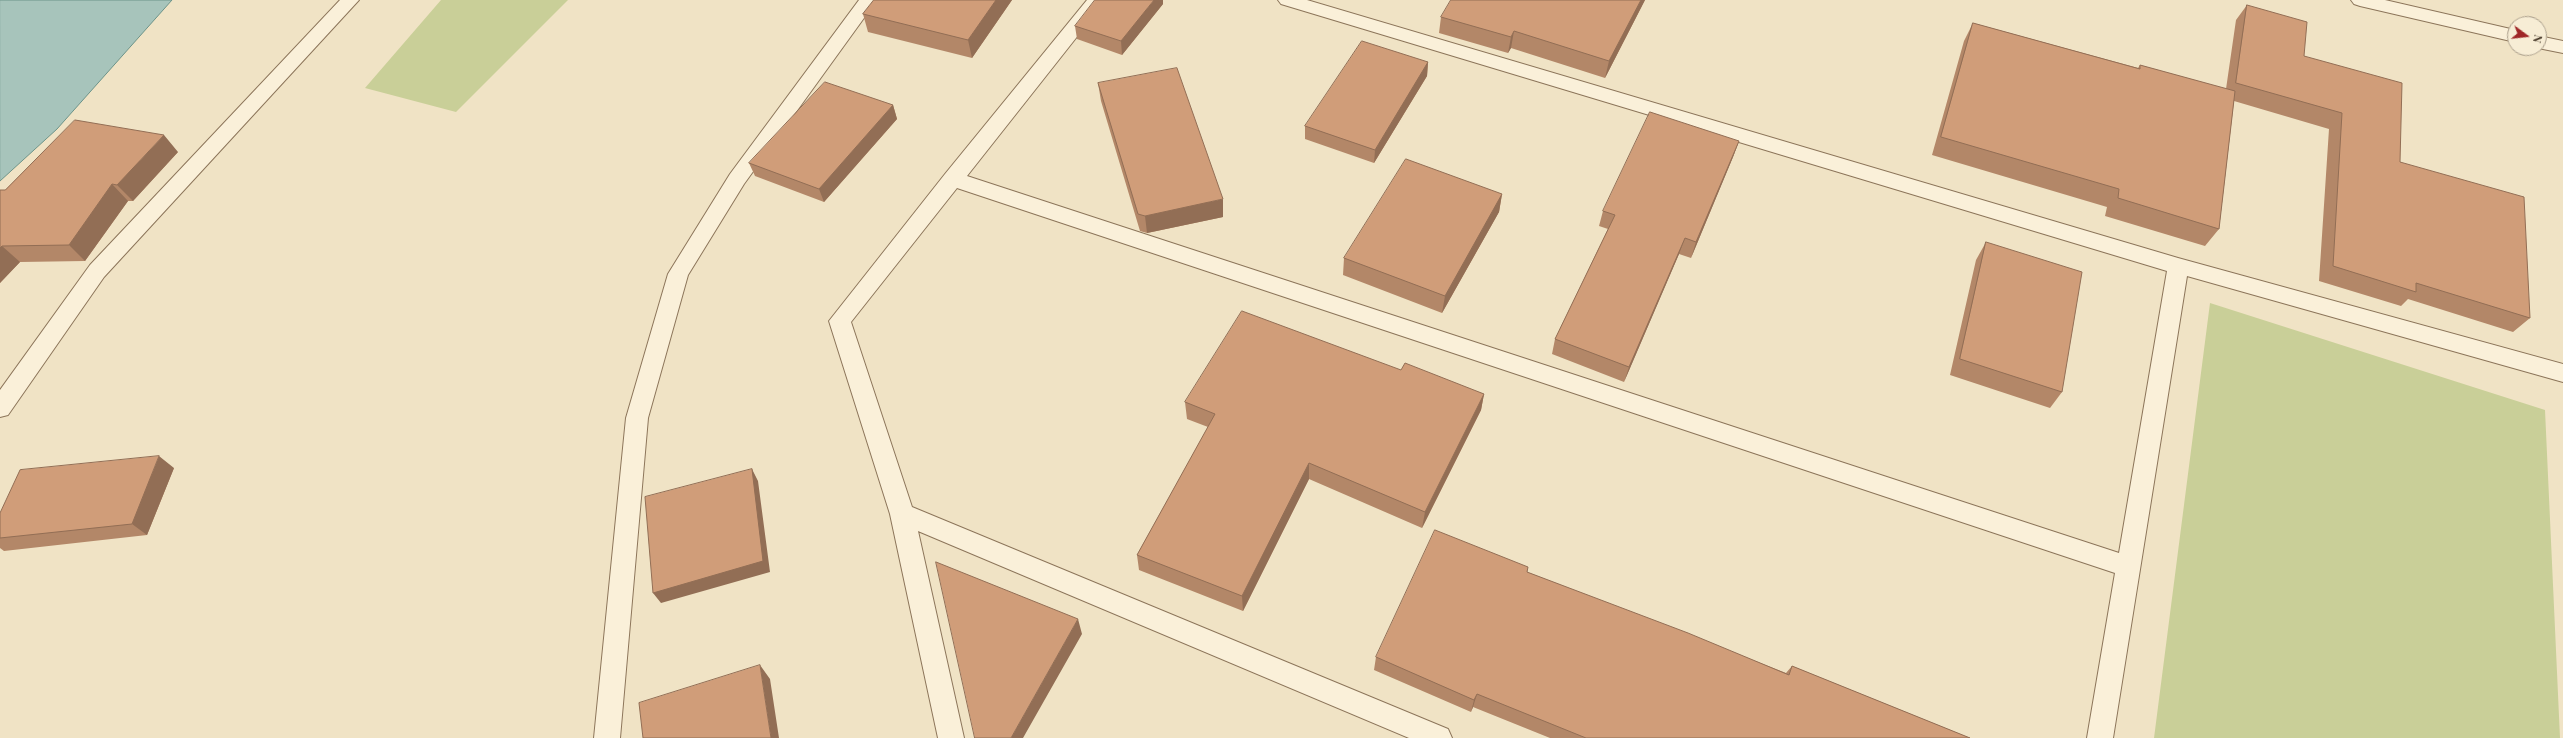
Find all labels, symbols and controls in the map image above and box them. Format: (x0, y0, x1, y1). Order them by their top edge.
north arrow (2507, 16, 2547, 56)
text: N (2530, 33, 2546, 45)

